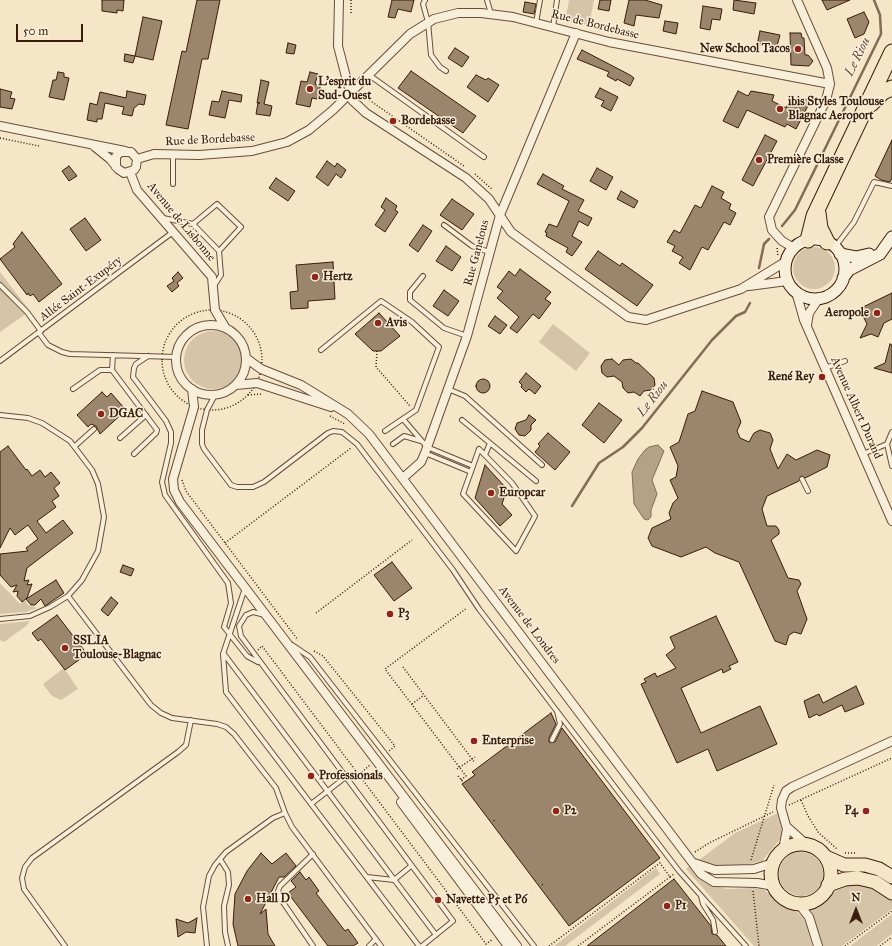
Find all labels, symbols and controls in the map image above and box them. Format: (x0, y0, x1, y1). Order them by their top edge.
street label: Rue de Bordebasse (550, 7, 640, 43)
scale bar (18, 16, 85, 42)
text: 50 m (23, 24, 48, 38)
water label: Le Riou (842, 35, 874, 79)
place label: New School Tacos (700, 42, 790, 56)
marker: New School Tacos (793, 44, 803, 54)
place label: L'esprit du Sud-Ouest (318, 75, 371, 103)
marker: L'esprit du Sud-Ouest (305, 84, 315, 94)
place label: ibis Styles Toulouse Blagnac Aeroport (788, 95, 884, 123)
marker: ibis Styles Toulouse Blagnac Aeroport (775, 104, 785, 114)
place label: Bordebasse (401, 114, 455, 128)
marker: Bordebasse (388, 116, 398, 126)
street label: Rue de Bordebasse (165, 130, 255, 150)
place label: Première Classe (767, 153, 844, 167)
marker: Première Classe (754, 155, 764, 165)
street label: Avenue de Lisbonne (144, 180, 218, 264)
street label: Rue Ganelous (461, 218, 493, 288)
street label: Allée Saint-Exupéry (37, 253, 125, 325)
place label: Hertz (323, 270, 353, 284)
marker: Hertz (310, 272, 320, 282)
place label: Aeropole (825, 306, 869, 320)
marker: Aeropole (872, 308, 882, 318)
place label: Avis (386, 316, 407, 330)
marker: Avis (373, 318, 383, 328)
street label: Avenue Albert Durand (827, 355, 885, 461)
place label: René Rey (768, 370, 814, 384)
marker: René Rey (817, 372, 827, 382)
water label: Le Riou (634, 378, 672, 420)
place label: DGAC (109, 407, 143, 421)
marker: DGAC (96, 409, 106, 419)
place label: Europcar (499, 486, 545, 500)
marker: Europcar (486, 488, 496, 498)
street label: Avenue de Londres (495, 583, 563, 667)
place label: P3 (398, 607, 410, 621)
marker: P3 (385, 609, 395, 619)
place label: SSLIA Toulouse-Blagnac (73, 634, 161, 662)
marker: SSLIA Toulouse-Blagnac (60, 643, 70, 653)
place label: Enterprise (482, 734, 534, 748)
marker: Enterprise (469, 736, 479, 746)
place label: Professionals (319, 769, 383, 783)
marker: Professionals (306, 771, 316, 781)
place label: P2 (564, 804, 577, 818)
place label: P4 (844, 804, 858, 818)
marker: P2 (551, 806, 561, 816)
marker: P4 (861, 806, 871, 816)
north arrow (836, 890, 876, 930)
text: N (851, 891, 861, 904)
place label: Hall D (256, 892, 290, 906)
place label: Navette P5 et P6 (446, 893, 527, 907)
marker: Hall D (243, 894, 253, 904)
marker: Navette P5 et P6 (433, 895, 443, 905)
place label: P1 (675, 899, 687, 913)
marker: P1 (662, 901, 672, 911)

